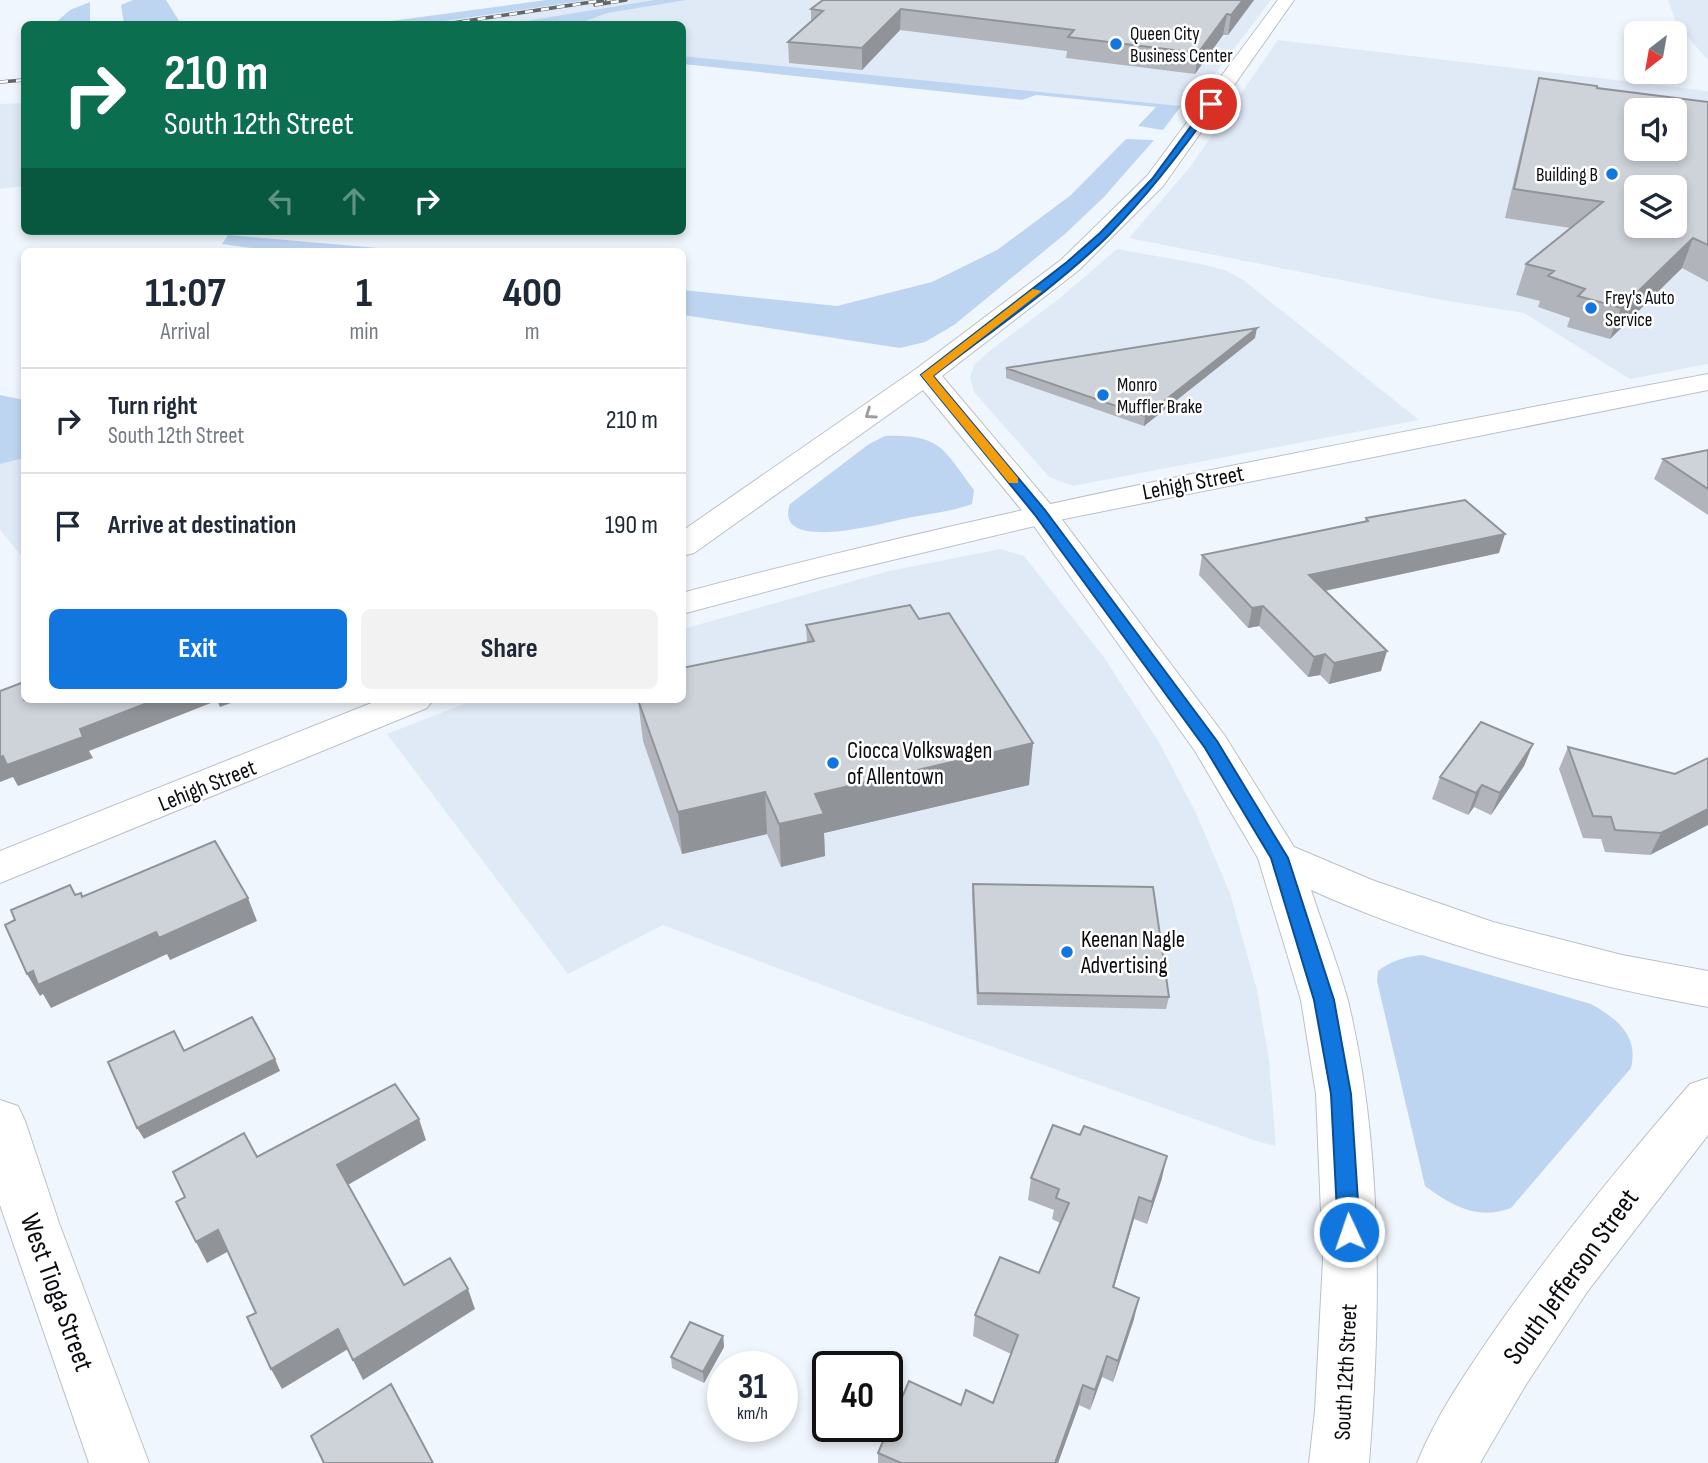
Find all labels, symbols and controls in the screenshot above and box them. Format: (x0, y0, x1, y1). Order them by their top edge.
north arrow (1624, 21, 1687, 84)
map controls (1624, 21, 1687, 238)
place label: Queen City Business Center (1130, 23, 1233, 68)
marker: Queen City Business Center (1108, 36, 1124, 52)
text: 210 m (164, 45, 268, 104)
icon: right (49, 49, 140, 140)
pin (1181, 74, 1241, 134)
icon: arrive (1192, 85, 1230, 123)
button: sound (1624, 98, 1687, 161)
text: South 12th Street (164, 105, 354, 144)
place label: Building B (1536, 164, 1598, 187)
marker: Building B (1604, 166, 1620, 182)
button: layers (1624, 175, 1687, 238)
icon: left (262, 182, 300, 220)
icon: ahead (335, 182, 373, 220)
icon: right (408, 182, 446, 220)
text: 11:07 (145, 268, 226, 319)
text: 1 (356, 268, 372, 319)
text: 400 (502, 268, 562, 319)
place label: Frey's Auto Service (1605, 287, 1675, 332)
marker: Frey's Auto Service (1583, 300, 1599, 316)
text: Arrival (161, 318, 210, 346)
text: min (350, 318, 378, 346)
text: m (525, 318, 540, 346)
place label: Monro Muffler Brake (1117, 374, 1202, 419)
marker: Monro Muffler Brake (1095, 387, 1111, 403)
text: Turn right (108, 391, 197, 422)
icon: right (49, 402, 87, 440)
text: 210 m (606, 405, 658, 436)
one-way arrow (865, 406, 878, 418)
text: South 12th Street (108, 422, 244, 450)
street label: Lehigh Street (1140, 459, 1246, 507)
icon: arrive (49, 507, 87, 545)
text: Arrive at destination (108, 510, 296, 541)
text: 190 m (605, 510, 658, 541)
button: Exit (49, 609, 347, 689)
button: Share (361, 609, 658, 689)
place label: Ciocca Volkswagen of Allentown (847, 737, 992, 791)
street label: Lehigh Street (154, 754, 260, 818)
marker: Ciocca Volkswagen of Allentown (825, 755, 841, 771)
place label: Keenan Nagle Advertising (1080, 926, 1185, 980)
marker: Keenan Nagle Advertising (1059, 944, 1075, 960)
street label: South Jefferson Street (1497, 1183, 1646, 1371)
position arrow (1312, 1195, 1386, 1269)
street label: West Tioga Street (13, 1209, 100, 1376)
street label: South 12th Street (1328, 1303, 1364, 1441)
speed limit sign: 40 (812, 1351, 903, 1442)
text: 31 (738, 1366, 767, 1409)
text: km/h (737, 1403, 768, 1424)

